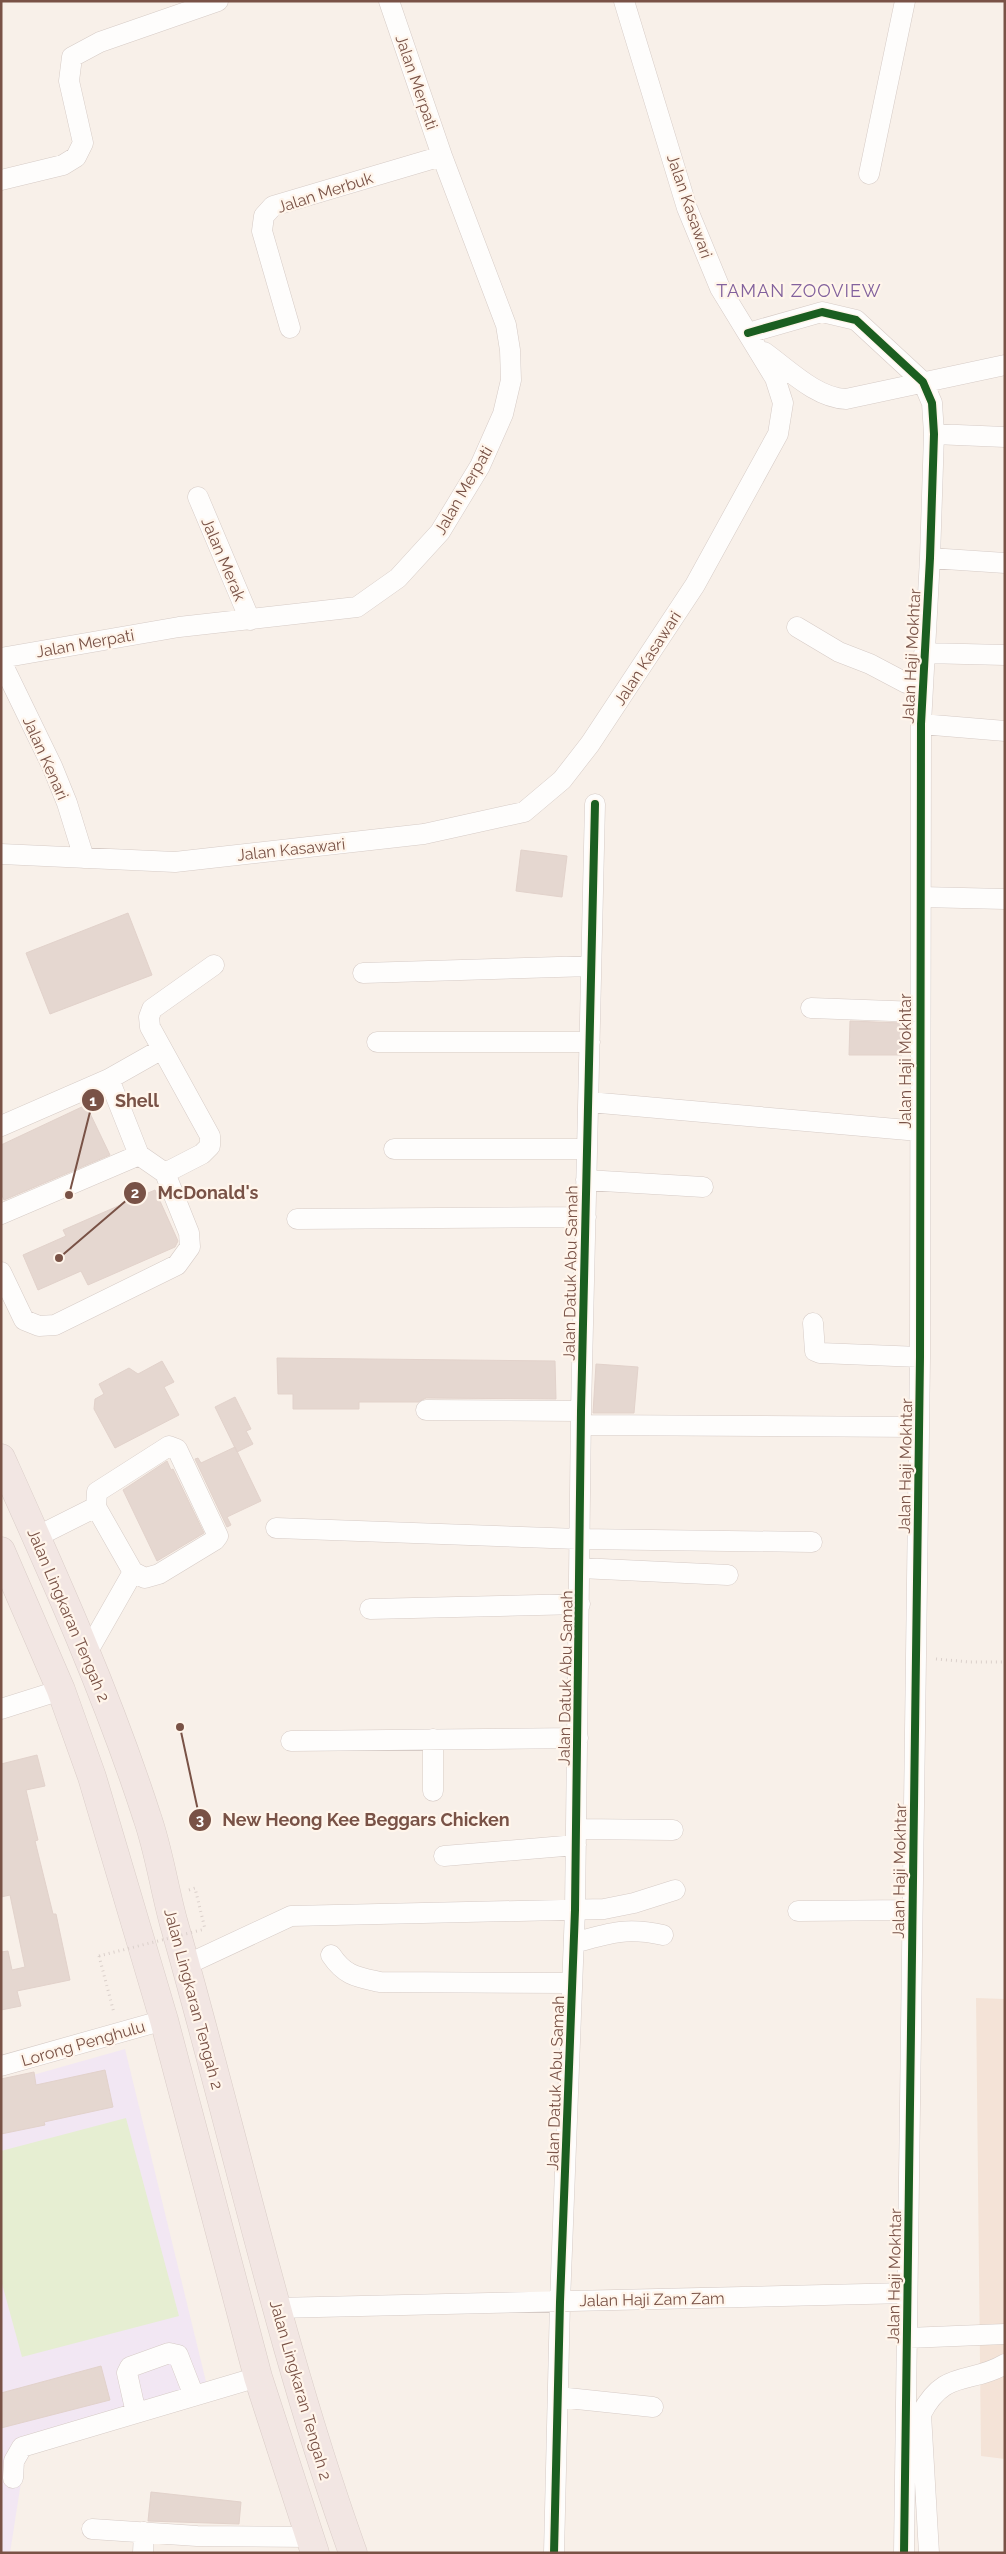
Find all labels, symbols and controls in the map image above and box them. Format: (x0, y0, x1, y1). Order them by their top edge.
street label: Jalan Merpati (391, 32, 442, 132)
street label: Jalan Kasawari (663, 152, 716, 261)
street label: Jalan Merbuk (275, 168, 376, 217)
district label: TAMAN ZOOVIEW (716, 280, 882, 301)
street label: Jalan Merpati (430, 443, 496, 538)
street label: Jalan Merak (197, 515, 250, 604)
street label: Jalan Haji Mokhtar (898, 588, 925, 724)
street label: Jalan Kasawari (610, 608, 685, 709)
street label: Jalan Merpati (35, 626, 136, 661)
street label: Jalan Kenari (19, 714, 72, 803)
street label: Jalan Kasawari (236, 834, 346, 865)
street label: Jalan Haji Mokhtar (896, 993, 915, 1129)
callout: Shell (80, 1084, 169, 1117)
text: Shell (115, 1090, 159, 1111)
text: 1 (89, 1092, 97, 1110)
callout: McDonald's (123, 1176, 268, 1209)
text: McDonald's (158, 1182, 259, 1203)
text: 2 (131, 1184, 139, 1202)
street label: Jalan Datuk Abu Samah (559, 1185, 582, 1361)
street label: Jalan Haji Mokhtar (895, 1398, 916, 1534)
street label: Jalan Lingkaran Tengah 2 (23, 1526, 114, 1705)
street label: Jalan Datuk Abu Samah (554, 1590, 577, 1766)
callout: New Heong Kee Beggars Chicken (187, 1803, 520, 1836)
street label: Jalan Haji Mokhtar (889, 1803, 910, 1939)
text: New Heong Kee Beggars Chicken (222, 1809, 510, 1830)
text: 3 (196, 1811, 204, 1829)
street label: Jalan Lingkaran Tengah 2 (160, 1907, 227, 2092)
street label: Jalan Datuk Abu Samah (543, 1995, 568, 2171)
street label: Lorong Penghulu (19, 2017, 147, 2070)
street label: Jalan Haji Mokhtar (884, 2208, 905, 2344)
street label: Jalan Haji Zam Zam (579, 2289, 725, 2310)
street label: Jalan Lingkaran Tengah 2 (266, 2298, 335, 2482)

